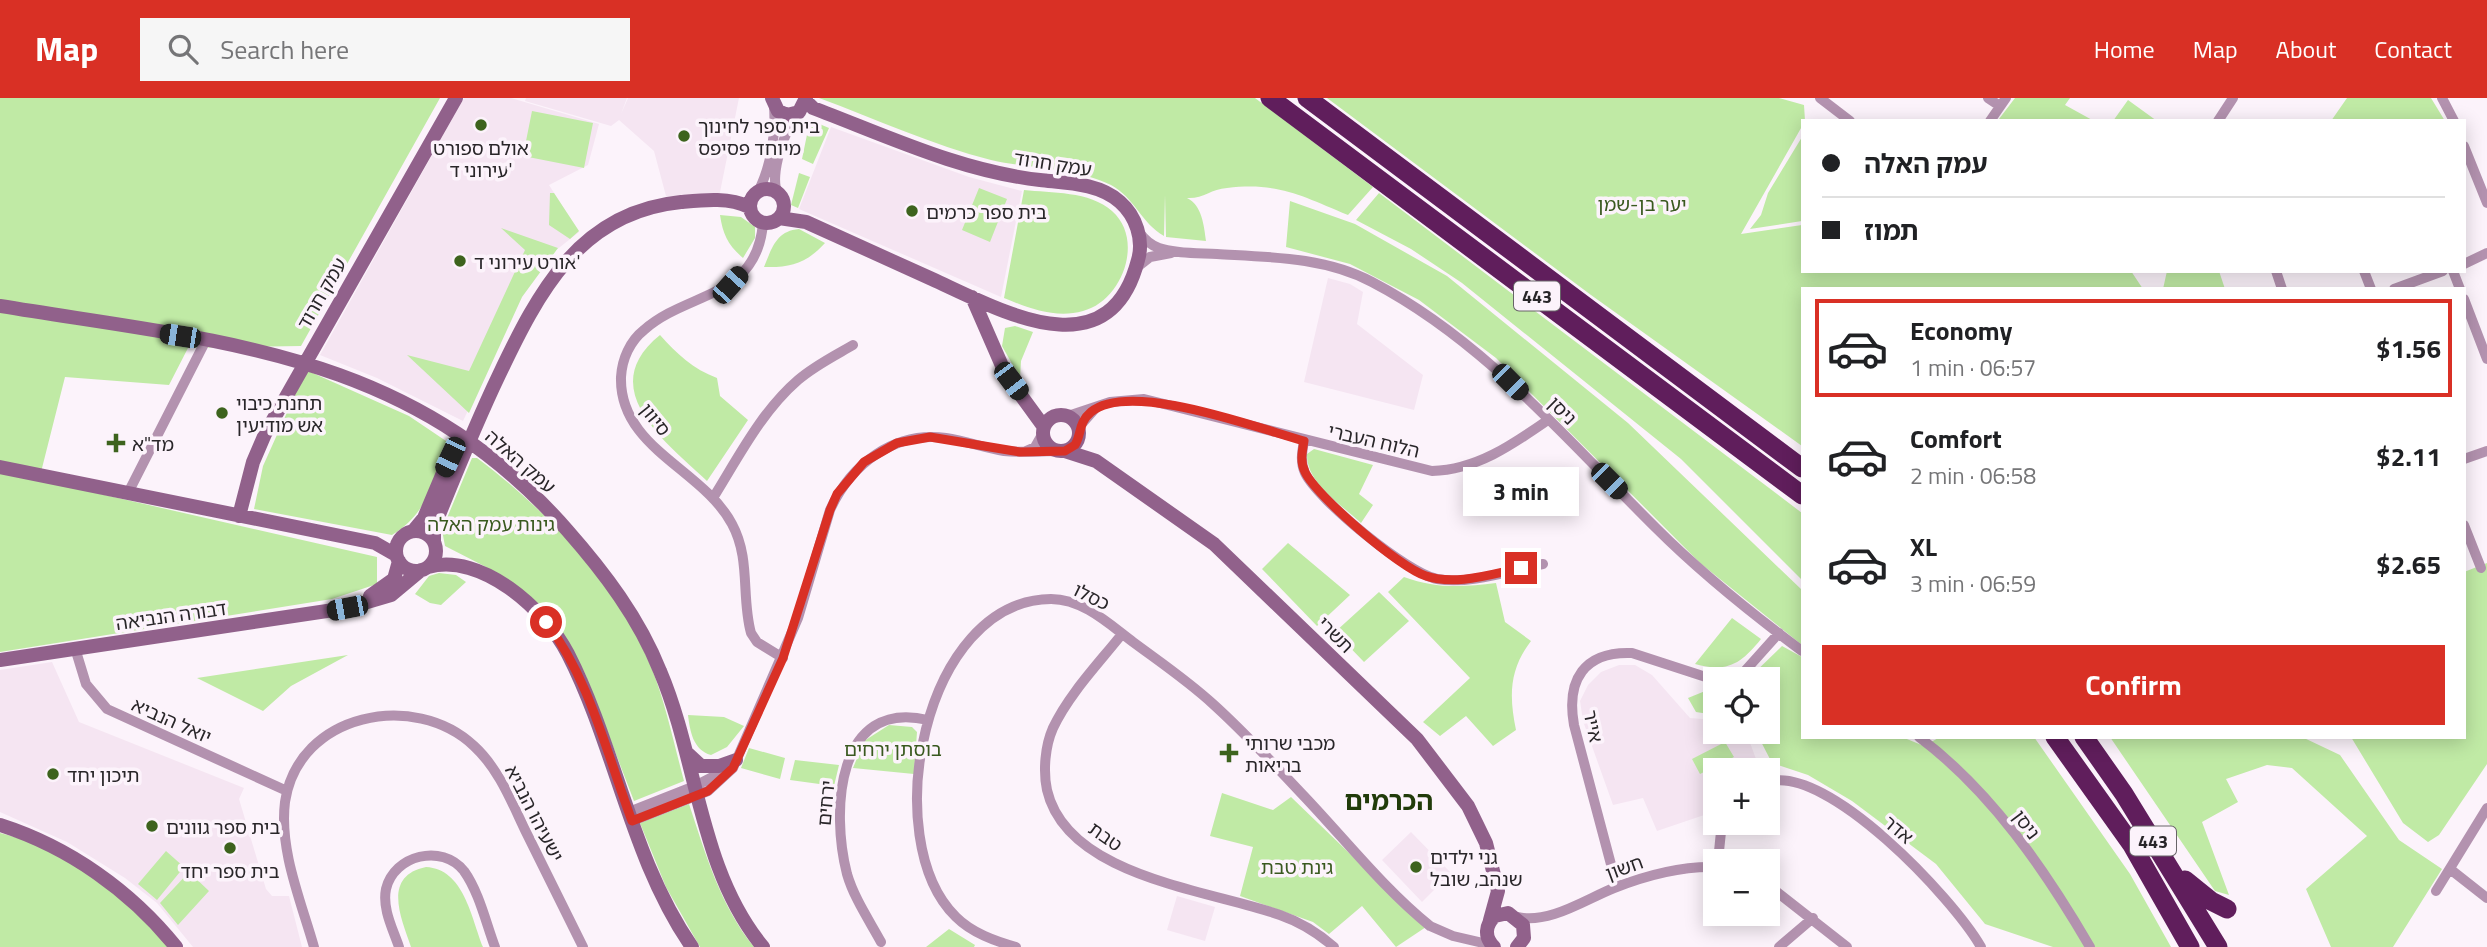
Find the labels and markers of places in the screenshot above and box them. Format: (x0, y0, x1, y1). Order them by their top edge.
place label: בית ספר לחינוך מיוחד פסיפס (698, 111, 820, 162)
marker: אולם ספורט עירוני ד' (473, 117, 489, 133)
marker: בית ספר לחינוך מיוחד פסיפס (676, 128, 692, 144)
place label: אולם ספורט עירוני ד' (433, 133, 529, 184)
place label: בית ספר כרמים (926, 197, 1047, 226)
marker: בית ספר כרמים (904, 203, 920, 219)
place label: אורט עירוני ד' (474, 247, 580, 276)
marker: אורט עירוני ד' (452, 253, 468, 269)
place label: תחנת כיבוי אש מודיעין (236, 388, 323, 439)
marker: תחנת כיבוי אש מודיעין (214, 405, 230, 421)
place label: מד"א (132, 429, 174, 458)
marker: מד"א (106, 433, 126, 453)
place label: מכבי שרותי בריאות (1245, 728, 1335, 779)
marker: מכבי שרותי בריאות (1219, 743, 1239, 763)
place label: תיכון יחד (67, 760, 140, 789)
marker: תיכון יחד (45, 766, 61, 782)
place label: בית ספר גוונים (166, 812, 280, 841)
marker: בית ספר גוונים (144, 818, 160, 834)
marker: בית ספר יחד (222, 840, 238, 856)
place label: גני ילדים שנהב, שובל (1430, 842, 1523, 893)
place label: בית ספר יחד (180, 856, 280, 885)
marker: גני ילדים שנהב, שובל (1408, 859, 1424, 875)

